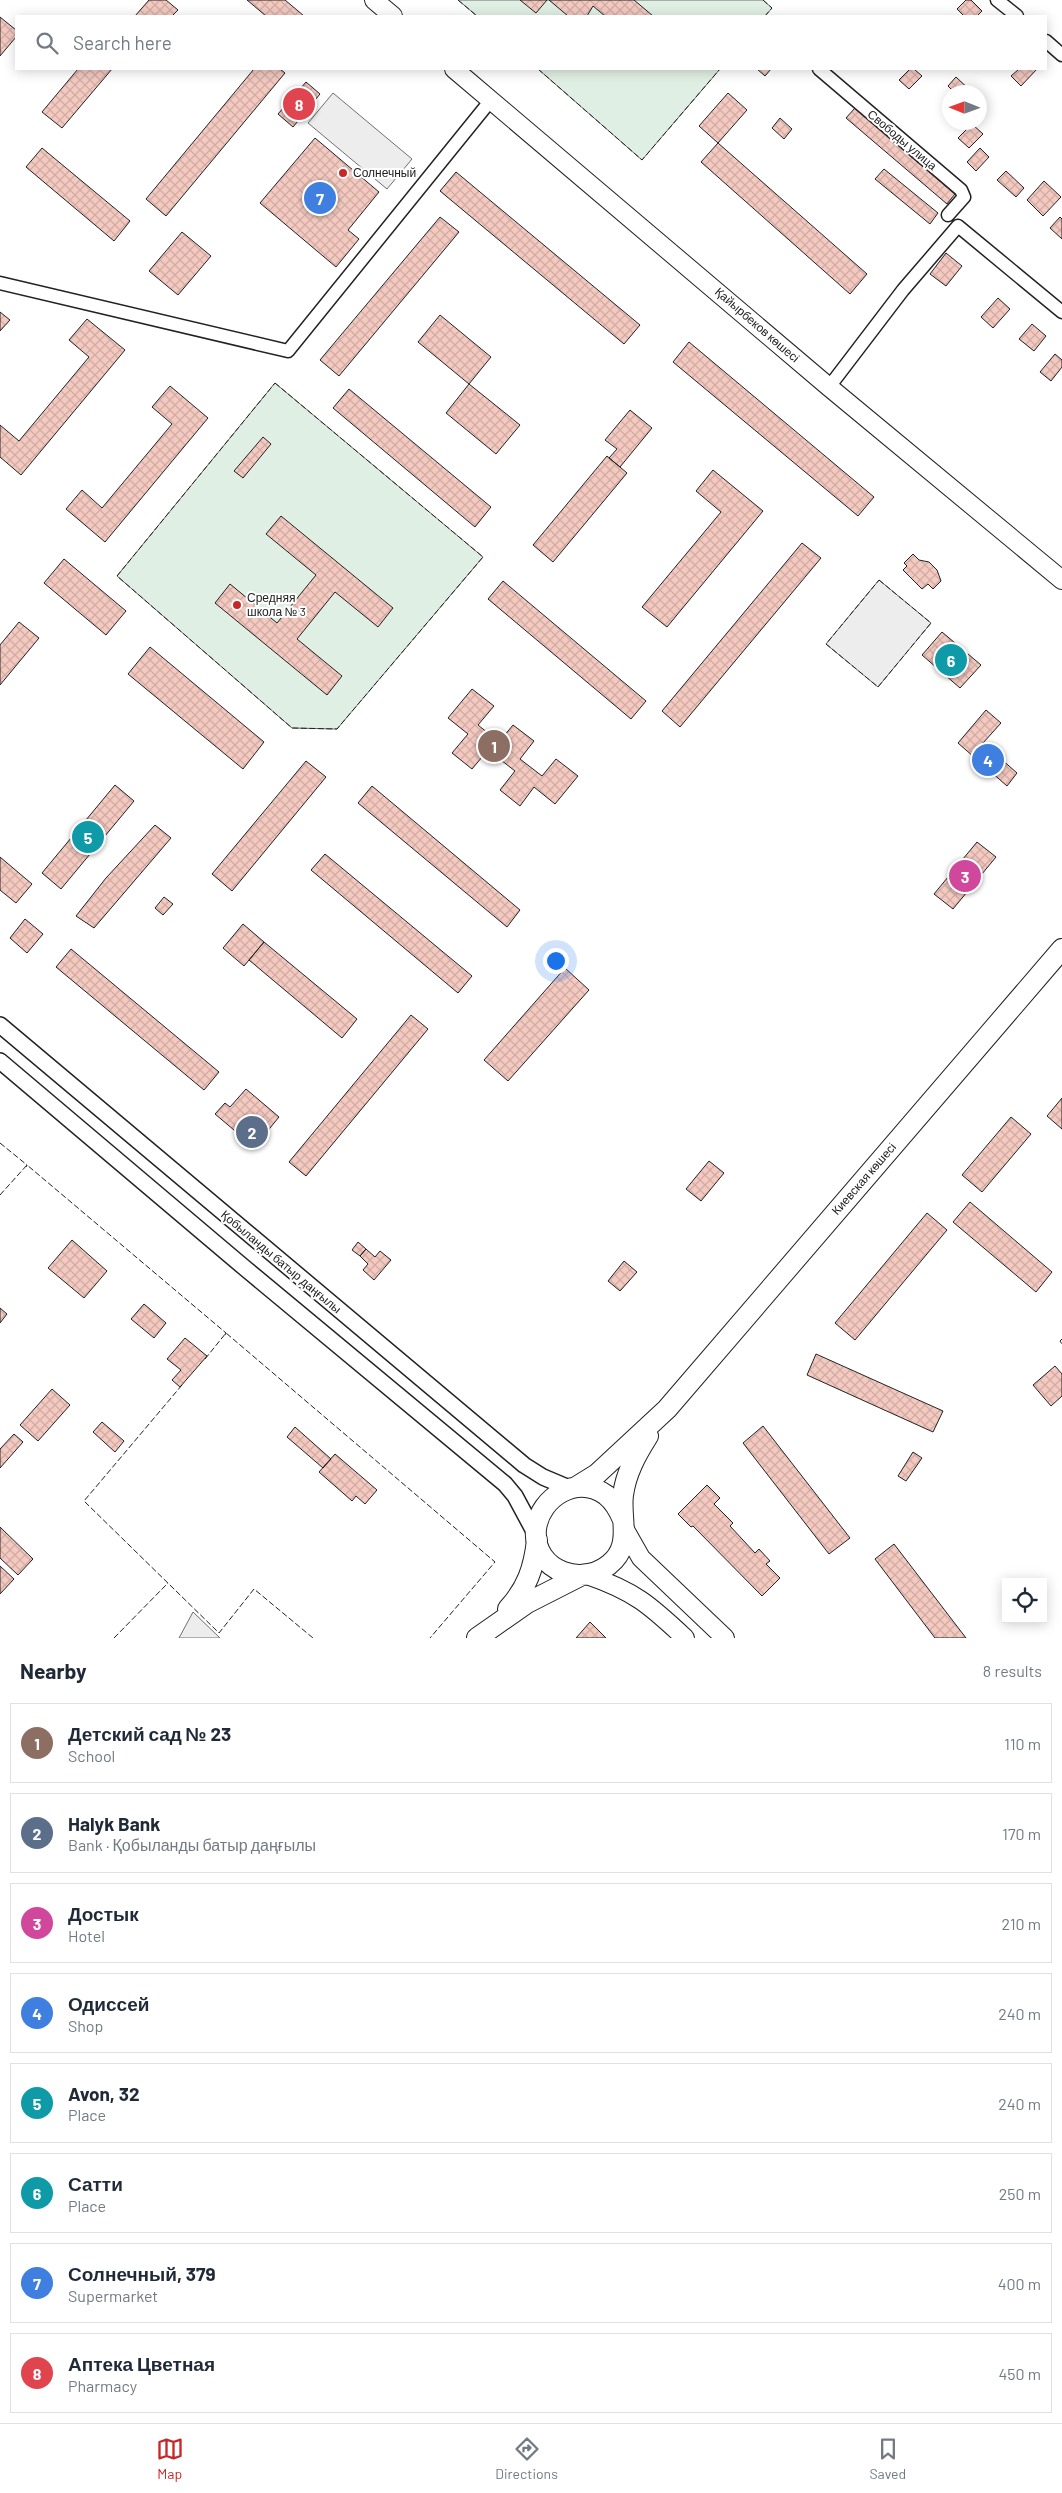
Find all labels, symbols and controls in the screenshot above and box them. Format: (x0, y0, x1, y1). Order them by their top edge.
search box (15, 15, 1047, 70)
icon: search (33, 29, 61, 57)
text: Search here (73, 31, 172, 54)
pin: 8 (283, 85, 315, 123)
north arrow (942, 85, 987, 130)
street label: Свободы улица (865, 106, 940, 173)
place label: Солнечный (353, 165, 416, 179)
marker: Солнечный (337, 167, 349, 179)
pin: 7 (304, 179, 336, 217)
street label: Қайырбеков көшесі (712, 284, 803, 365)
place label: Средняя школа № 3 (247, 590, 306, 618)
marker: Средняя школа № 3 (231, 599, 243, 611)
pin: 6 (935, 641, 967, 679)
pin: 1 (478, 727, 510, 765)
pin: 4 (972, 741, 1004, 779)
pin: 5 (72, 818, 104, 856)
pin: 3 (949, 857, 981, 895)
your location (543, 948, 569, 974)
pin: 2 (236, 1113, 268, 1151)
street label: Киевская көшесі (828, 1140, 898, 1217)
street label: Қобыланды батыр даңғылы (218, 1207, 345, 1316)
map controls (1002, 1578, 1047, 1623)
button: locate (1002, 1578, 1047, 1623)
text: Nearby (20, 1658, 86, 1683)
text: 8 results (983, 1661, 1042, 1680)
text: Детский сад № 23 (68, 1722, 231, 1745)
text: 1 (34, 1734, 40, 1753)
text: 110 m (1004, 1734, 1041, 1753)
text: School (68, 1746, 115, 1765)
text: Halyk Bank (68, 1812, 160, 1835)
text: 2 (33, 1824, 41, 1843)
text: 170 m (1002, 1824, 1041, 1843)
text: Bank · Қобыланды батыр даңғылы (68, 1835, 316, 1854)
text: Достык (68, 1902, 139, 1925)
text: 3 (33, 1914, 41, 1933)
text: 210 m (1002, 1914, 1041, 1933)
text: Hotel (68, 1926, 105, 1945)
text: Одиссей (68, 1992, 149, 2015)
text: 4 (32, 2004, 42, 2023)
text: 240 m (998, 2004, 1041, 2023)
text: Shop (68, 2016, 103, 2035)
text: Avon, 32 (68, 2082, 140, 2105)
text: 5 (33, 2094, 41, 2113)
text: 240 m (998, 2094, 1041, 2113)
text: Place (68, 2105, 106, 2124)
text: Сатти (68, 2172, 123, 2195)
text: 6 (33, 2184, 41, 2203)
text: 250 m (999, 2184, 1041, 2203)
text: Place (68, 2196, 106, 2215)
text: Солнечный, 379 (68, 2262, 216, 2285)
text: 7 (33, 2274, 41, 2293)
text: 400 m (998, 2274, 1041, 2293)
text: Supermarket (68, 2286, 158, 2305)
text: Аптека Цветная (68, 2352, 215, 2375)
text: 8 (33, 2364, 41, 2383)
text: 450 m (998, 2364, 1041, 2383)
text: Pharmacy (68, 2376, 137, 2395)
tab: Map (156, 2435, 184, 2482)
tab: Directions (495, 2435, 558, 2482)
tab: Saved (869, 2435, 906, 2482)

